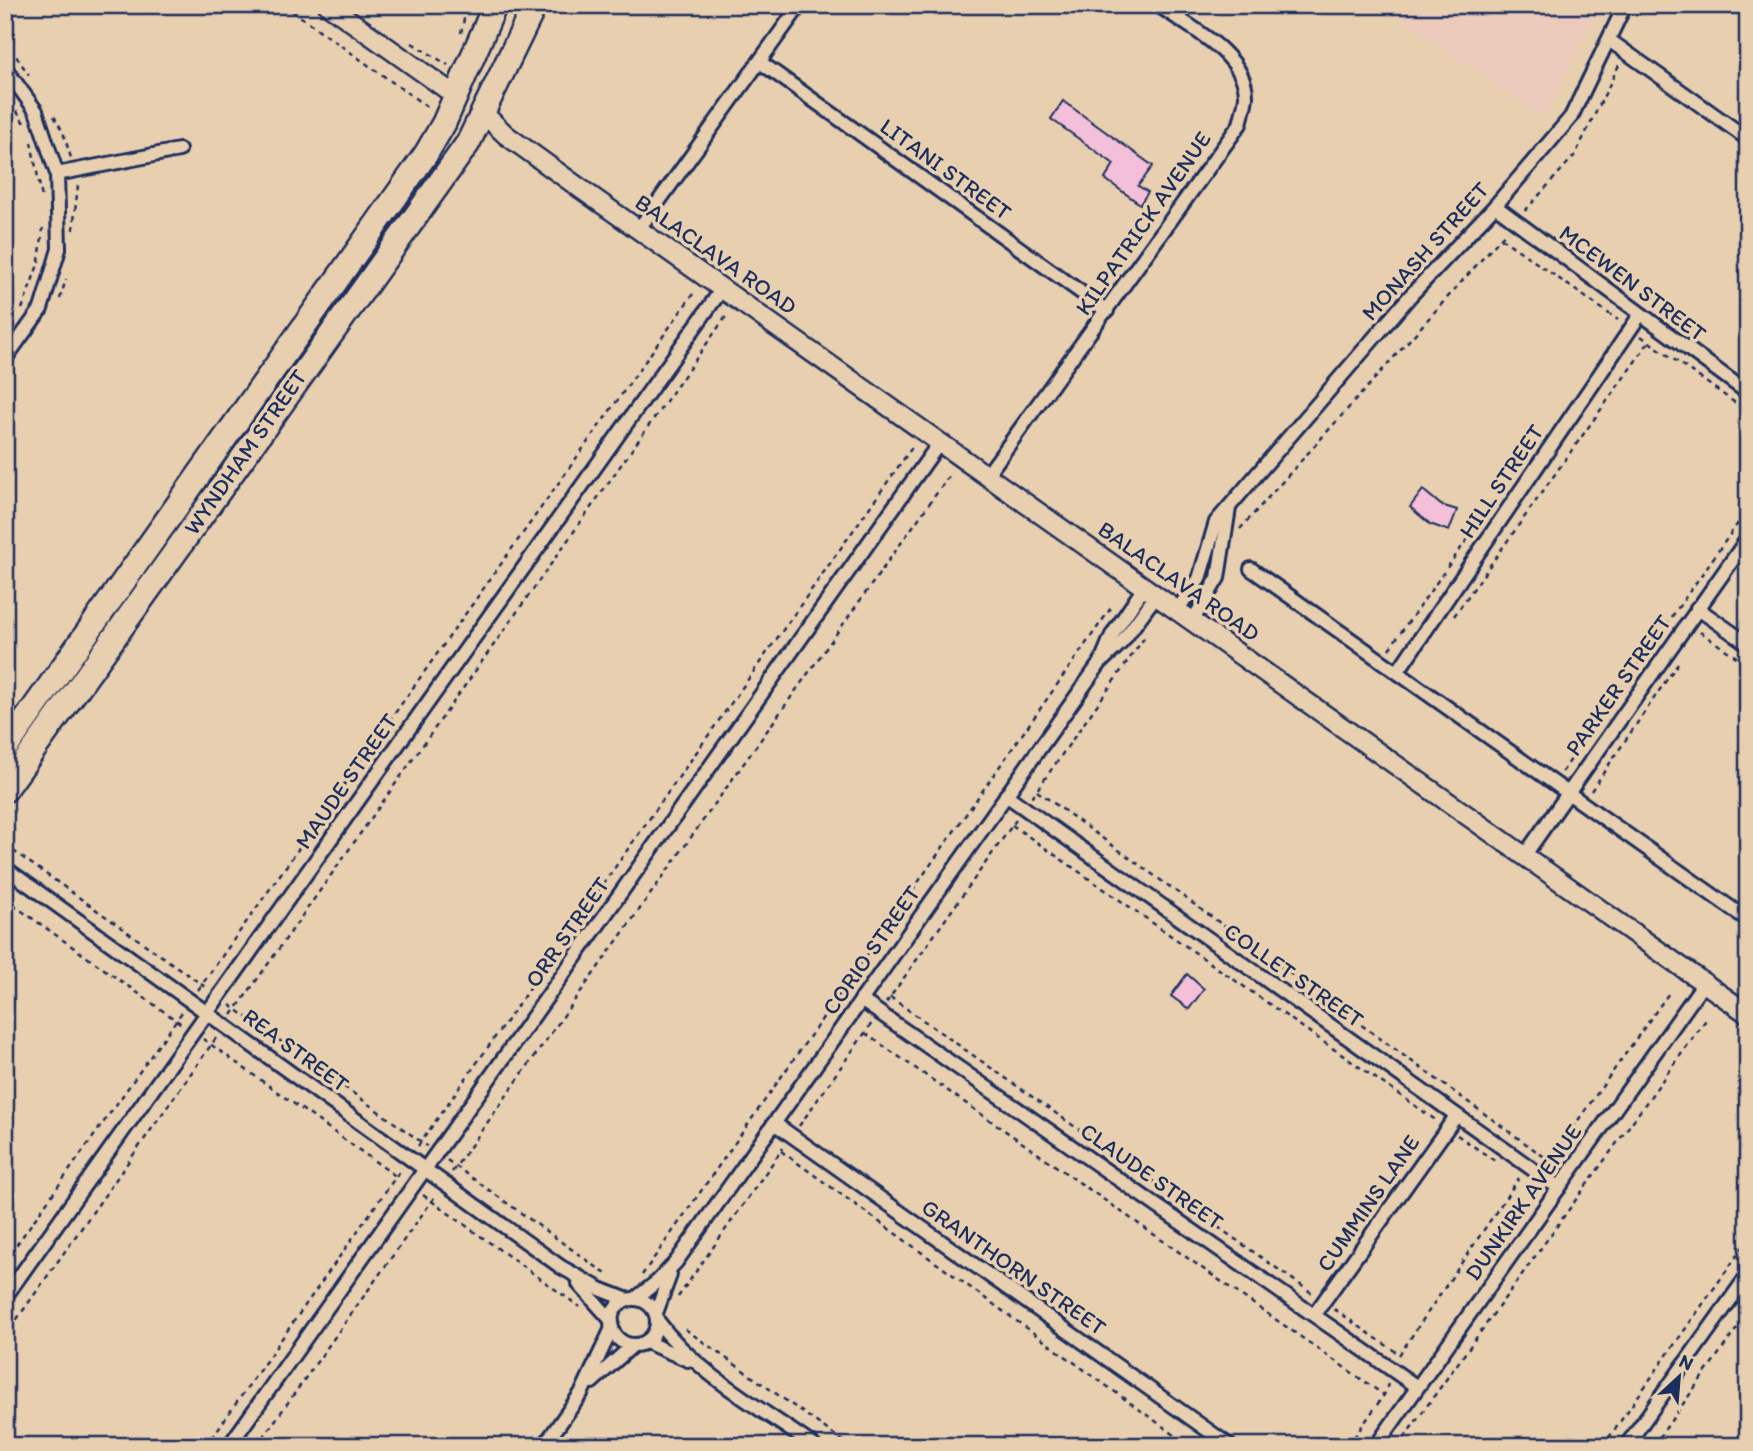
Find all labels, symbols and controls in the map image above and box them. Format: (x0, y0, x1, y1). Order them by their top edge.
street label: LITANI STREET (875, 112, 1017, 226)
street label: KILPATRICK AVENUE (1069, 126, 1217, 320)
street label: MONASH STREET (1355, 176, 1495, 326)
street label: BALACLAVA ROAD (630, 188, 802, 320)
street label: MCEWEN STREET (1554, 219, 1712, 347)
street label: WYNDHAM STREET (177, 364, 313, 540)
street label: HILL STREET (1453, 419, 1549, 543)
street label: BALACLAVA ROAD (1093, 515, 1265, 647)
street label: PARKER STREET (1559, 609, 1677, 761)
street label: MAUDE STREET (289, 708, 403, 854)
street label: ORR STREET (519, 871, 615, 993)
street label: CORIO STREET (816, 880, 926, 1020)
street label: COLLET STREET (1219, 917, 1369, 1033)
street label: REA STREET (237, 1002, 355, 1098)
street label: CLAUDE STREET (1075, 1116, 1229, 1236)
street label: DUNKIRK AVENUE (1459, 1118, 1588, 1286)
street label: CUMMINS LANE (1310, 1129, 1426, 1277)
street label: GRANTHORN STREET (916, 1193, 1112, 1341)
north arrow (1644, 1342, 1714, 1412)
text: N (1675, 1349, 1697, 1375)

